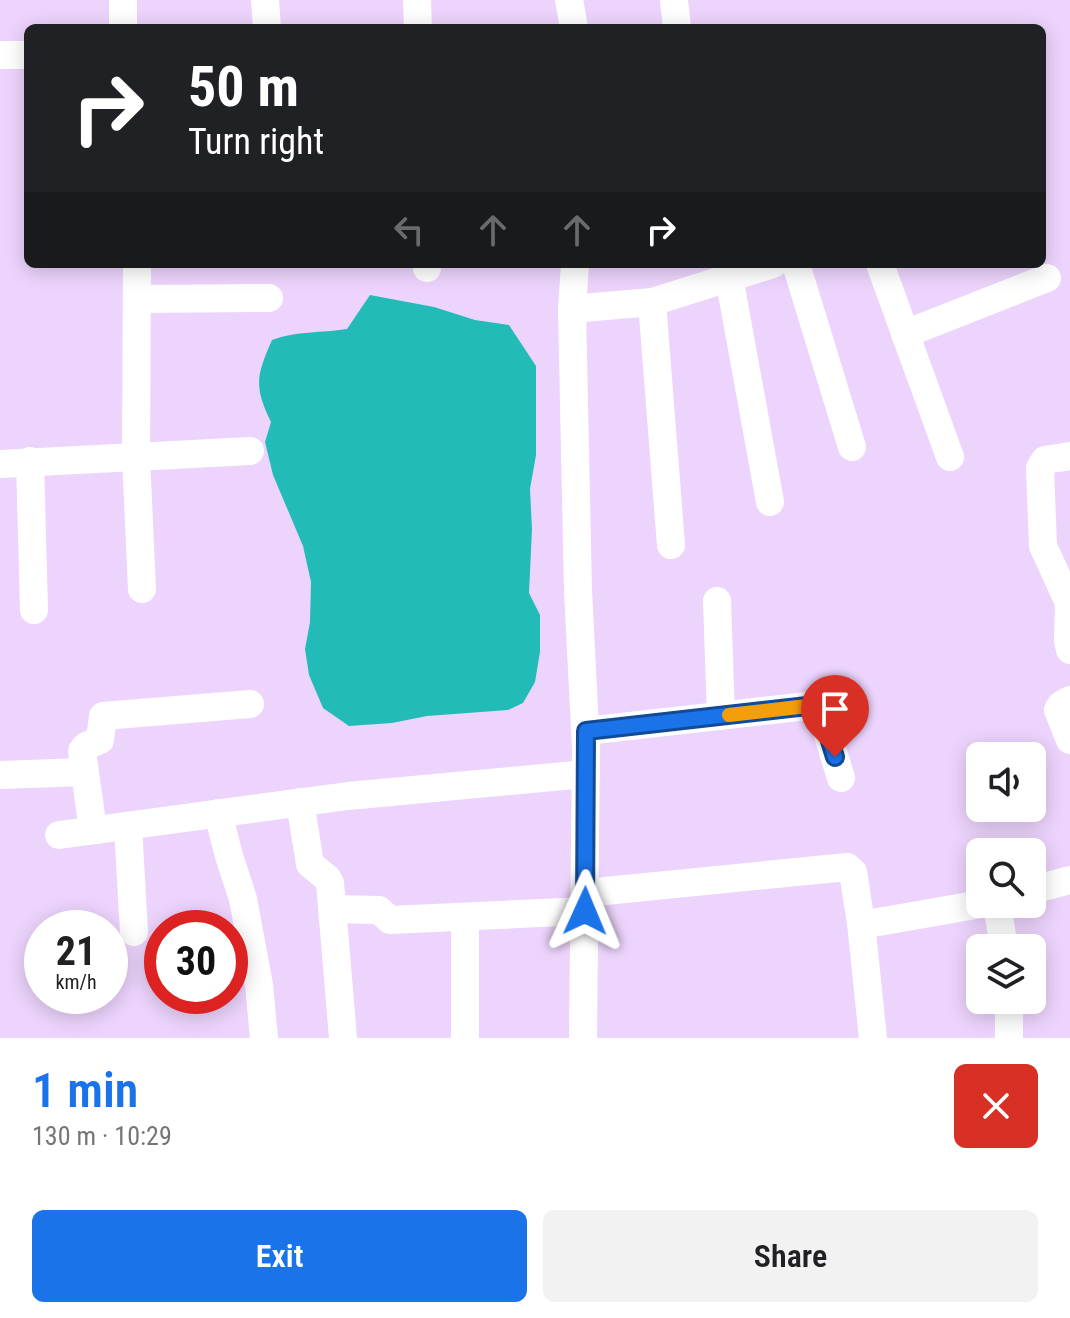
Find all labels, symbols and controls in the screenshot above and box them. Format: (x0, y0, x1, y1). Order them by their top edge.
text: 50 m (188, 54, 299, 120)
icon: right (56, 56, 160, 160)
text: Turn right (188, 121, 324, 163)
icon: left (387, 208, 431, 252)
icon: ahead (471, 208, 515, 252)
icon: ahead (555, 208, 599, 252)
icon: right (639, 208, 683, 252)
pin (801, 675, 869, 757)
icon: arrive (813, 687, 857, 731)
map controls (966, 742, 1046, 1014)
button: sound (966, 742, 1046, 822)
button: search (966, 838, 1046, 918)
position arrow (543, 869, 627, 953)
speed limit sign: 30 (144, 910, 248, 1014)
text: 21 (56, 928, 96, 975)
button: layers (966, 934, 1046, 1014)
text: km/h (55, 970, 97, 994)
text: 1 min (32, 1062, 138, 1119)
button: close (954, 1064, 1038, 1148)
text: 130 m · 10:29 (32, 1121, 172, 1151)
button: Exit (32, 1210, 527, 1302)
button: Share (543, 1210, 1038, 1302)

